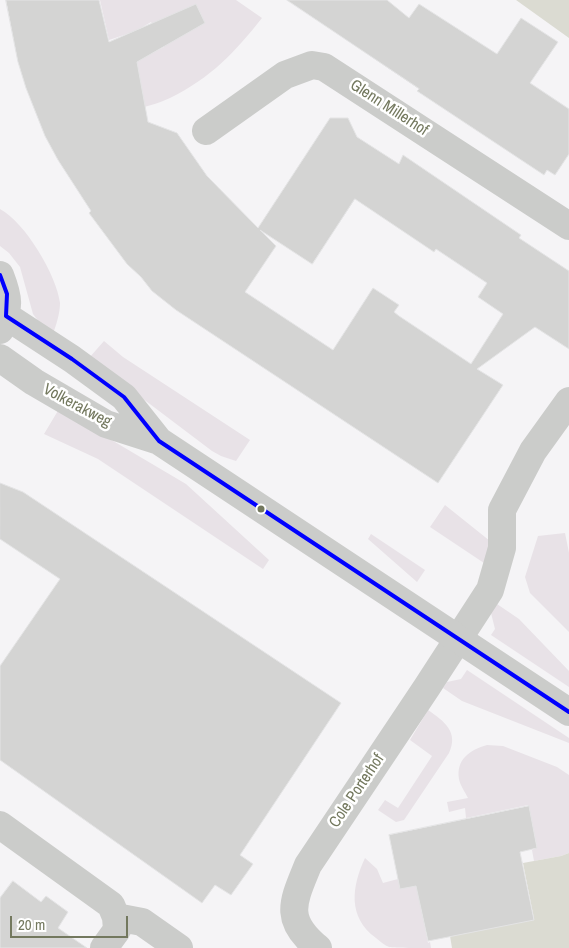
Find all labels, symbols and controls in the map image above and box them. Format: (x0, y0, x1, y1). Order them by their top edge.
street label: Glenn Millerhof (346, 76, 432, 140)
street label: Volkerakweg (40, 380, 114, 432)
unlabelled marker (256, 504, 266, 514)
street label: Cole Porterhof (325, 751, 389, 831)
scale bar (12, 906, 130, 938)
text: 20 m (18, 914, 45, 935)

